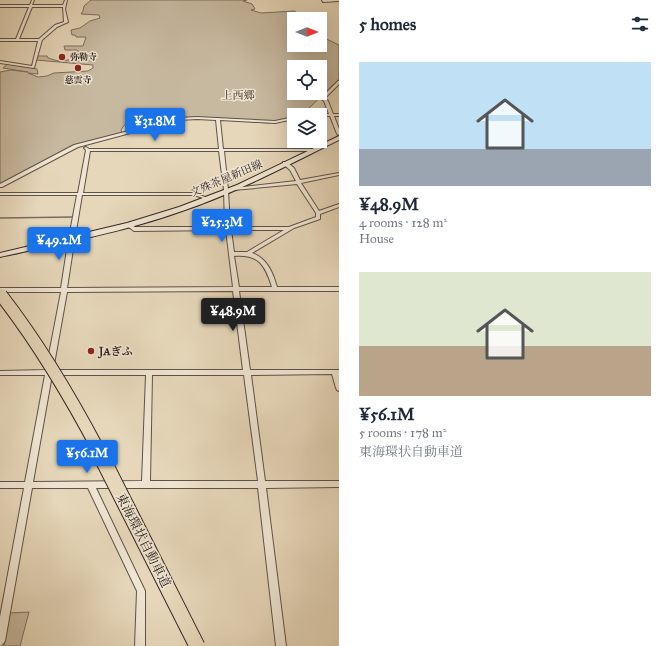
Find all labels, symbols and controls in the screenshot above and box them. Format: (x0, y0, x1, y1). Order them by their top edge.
north arrow (287, 12, 327, 52)
map controls (287, 12, 327, 148)
icon: filters (629, 13, 651, 35)
text: 5 homes (359, 14, 416, 35)
place label: 弥勒寺 (70, 51, 97, 62)
marker: 弥勒寺 (57, 52, 67, 62)
button: locate (287, 60, 327, 100)
marker: 慈雲寺 (73, 63, 83, 73)
place label: 慈雲寺 (64, 74, 92, 85)
icon: home (469, 88, 541, 160)
district label: 上西郷 (222, 89, 255, 102)
pin: ¥31.8M (122, 108, 188, 142)
button: layers (287, 108, 327, 148)
text: ¥31.8M (134, 113, 176, 129)
street label: 文殊茶屋新田線 (188, 157, 264, 199)
text: ¥48.9M (359, 194, 419, 215)
pin: ¥25.3M (189, 209, 255, 243)
text: ¥25.3M (201, 214, 243, 230)
text: 4 rooms · 128 m² (359, 215, 447, 231)
pin: ¥49.2M (26, 227, 92, 261)
text: House (359, 231, 394, 247)
text: ¥49.2M (36, 232, 82, 248)
pin: ¥48.9M (200, 298, 266, 332)
icon: home (469, 298, 541, 370)
text: ¥48.9M (210, 303, 256, 319)
place label: JAぎふ (97, 345, 133, 359)
marker: JAぎふ (86, 346, 96, 356)
text: ¥56.1M (359, 404, 415, 425)
text: 5 rooms · 178 m² (359, 425, 447, 441)
pin: ¥56.1M (54, 440, 120, 474)
text: 東海環状自動車道 (359, 444, 463, 460)
text: ¥56.1M (66, 445, 108, 461)
street label: 東海環状自動車道 (112, 490, 174, 590)

